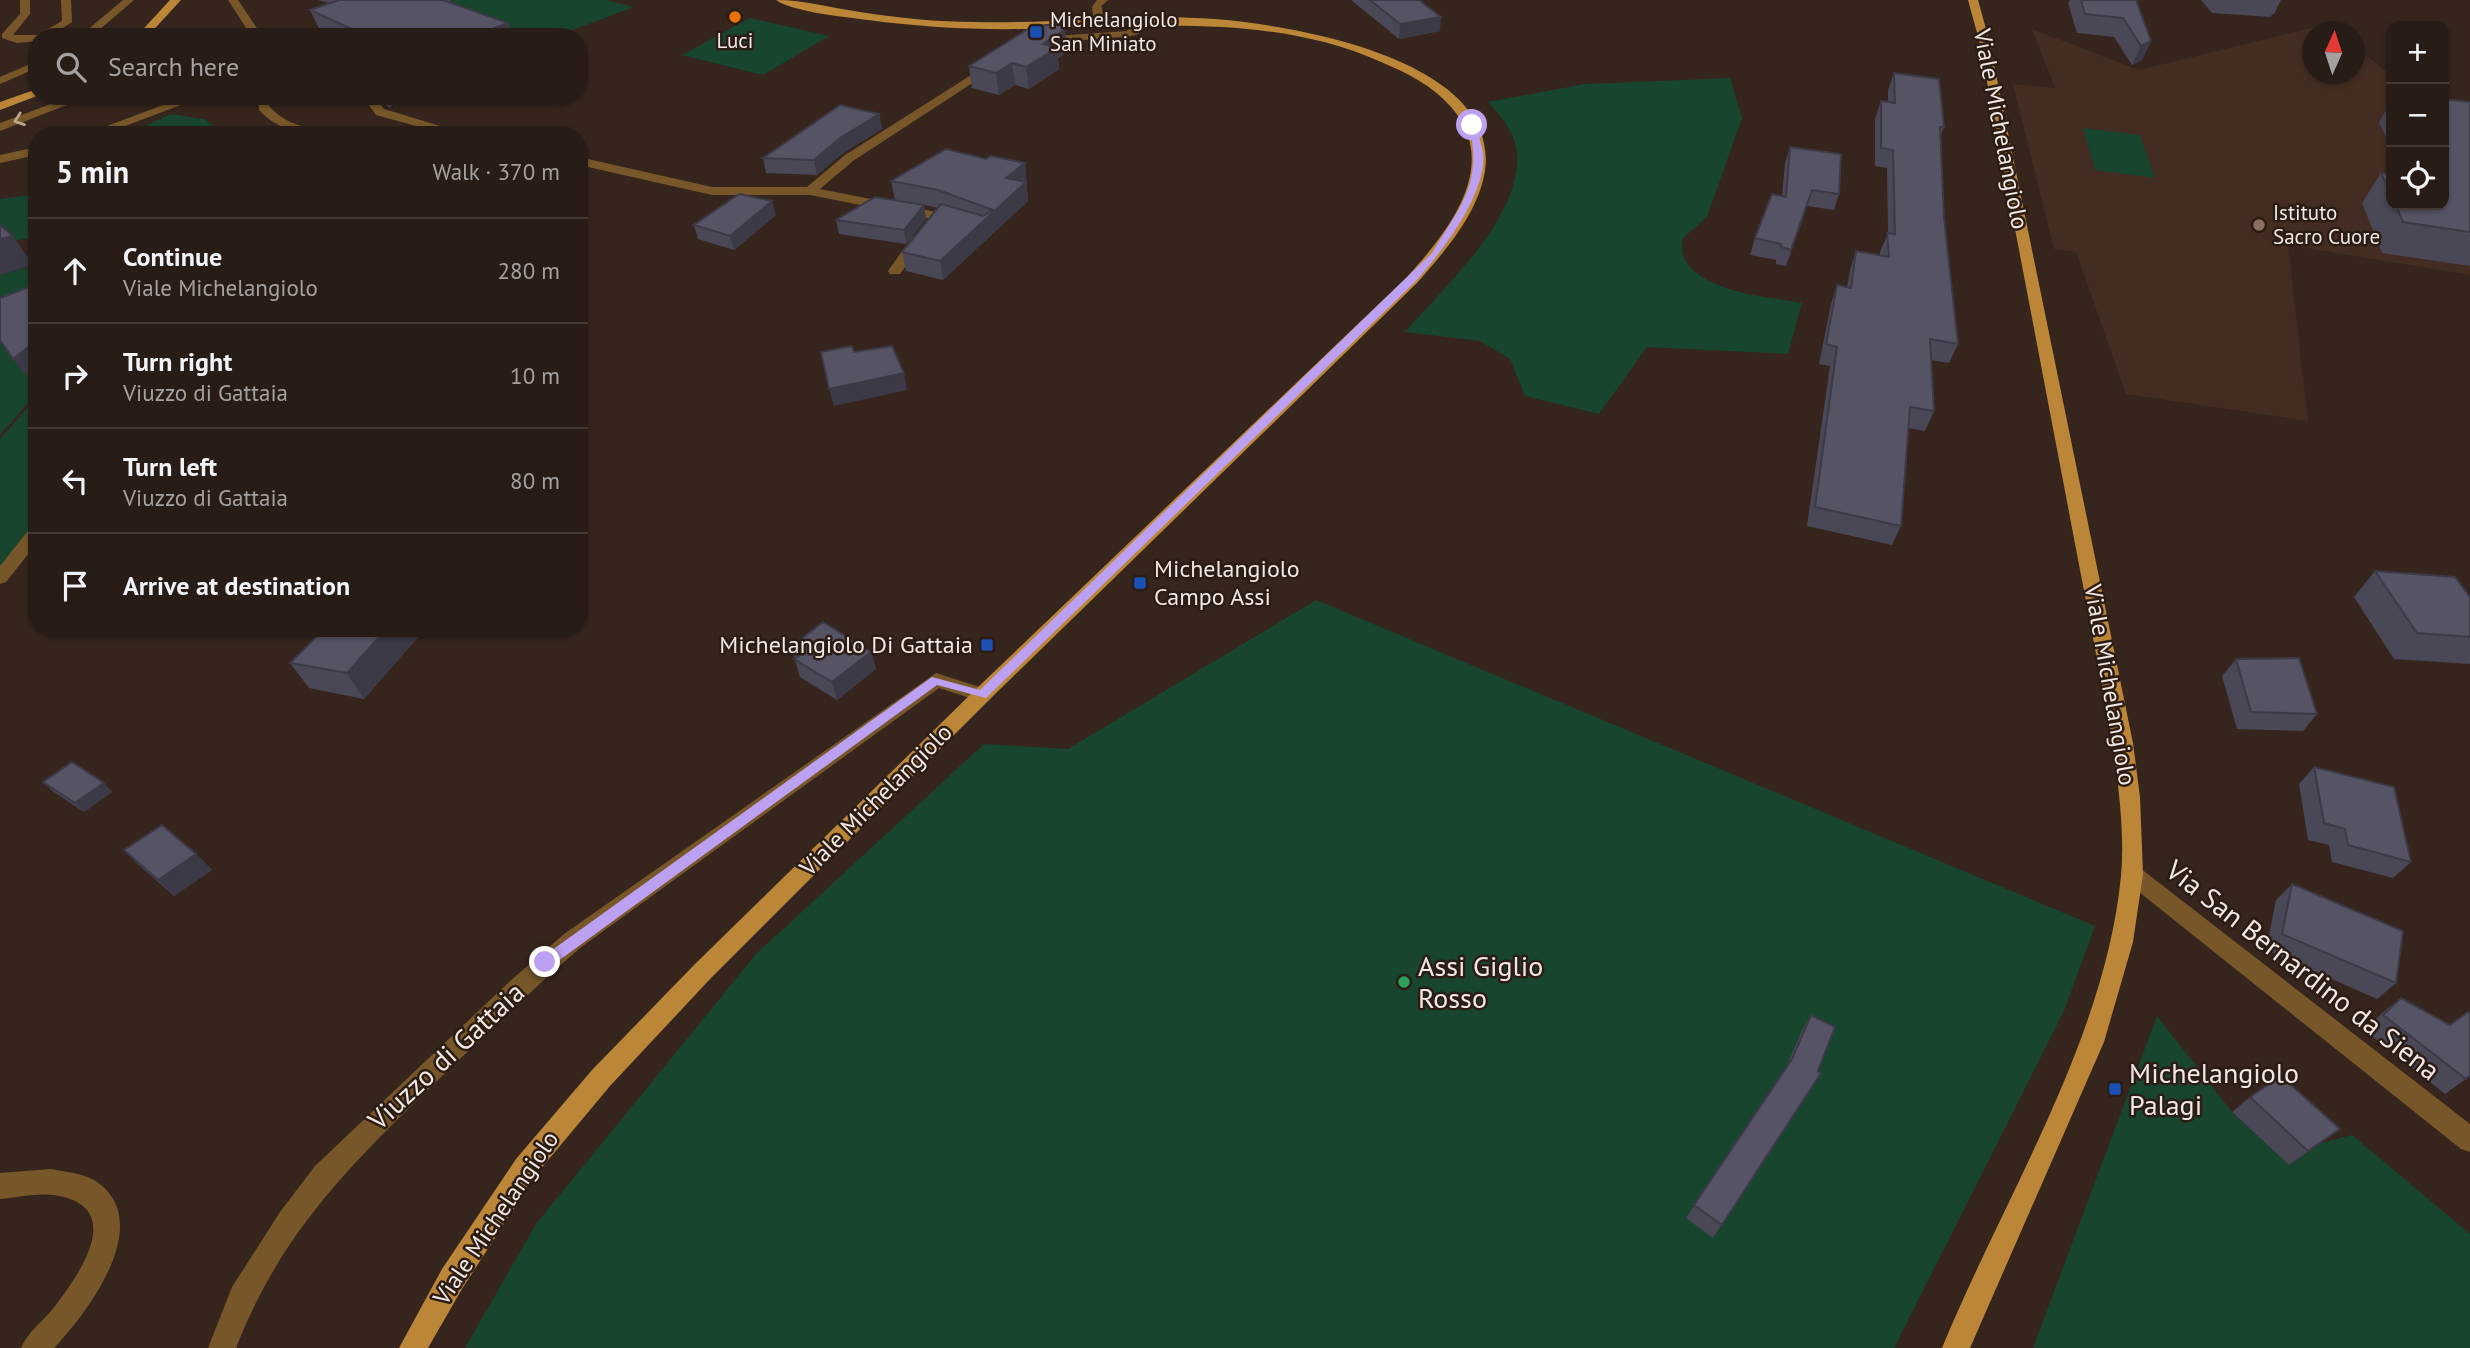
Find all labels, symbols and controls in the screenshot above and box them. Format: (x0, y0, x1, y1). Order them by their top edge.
place label: Michelangiolo San Miniato (1050, 6, 1177, 57)
marker: Luci (727, 9, 743, 25)
north arrow (2302, 21, 2365, 84)
map controls (2386, 21, 2449, 210)
button: + (2386, 21, 2449, 84)
marker: Michelangiolo San Miniato (1028, 24, 1044, 40)
street label: Viale Michelangiolo (1967, 25, 2036, 232)
place label: Luci (717, 27, 753, 54)
search box (28, 28, 588, 105)
icon: search (52, 48, 90, 86)
text: Search here (108, 50, 239, 83)
button: − (2386, 84, 2449, 147)
route start (1456, 109, 1487, 140)
one-way arrow (14, 112, 26, 126)
button: locate (2386, 147, 2449, 210)
text: 5 min (56, 152, 129, 191)
text: Walk · 370 m (433, 157, 560, 186)
place label: Istituto Sacro Cuore (2273, 199, 2380, 250)
marker: Istituto Sacro Cuore (2251, 217, 2267, 233)
text: Continue (123, 240, 222, 273)
icon: ahead (56, 252, 94, 290)
text: 280 m (498, 256, 560, 285)
text: Viale Michelangiolo (123, 273, 318, 302)
text: Turn right (123, 345, 232, 378)
icon: right (56, 357, 94, 395)
text: 10 m (510, 361, 560, 390)
text: Viuzzo di Gattaia (123, 378, 288, 407)
text: Turn left (123, 450, 217, 483)
icon: left (56, 462, 94, 500)
text: 80 m (510, 466, 560, 495)
text: Viuzzo di Gattaia (123, 483, 288, 512)
place label: Michelangiolo Campo Assi (1154, 553, 1300, 612)
icon: arrive (56, 567, 94, 605)
text: Arrive at destination (123, 569, 350, 602)
marker: Michelangiolo Campo Assi (1132, 575, 1148, 591)
street label: Viale Michelangiolo (2077, 581, 2143, 788)
place label: Michelangiolo Di Gattaia (719, 629, 973, 660)
marker: Michelangiolo Di Gattaia (979, 637, 995, 653)
street label: Viale Michelangiolo (792, 717, 958, 883)
street label: Via San Bernardino da Siena (2158, 850, 2448, 1088)
route end (529, 946, 560, 977)
place label: Assi Giglio Rosso (1418, 947, 1543, 1016)
street label: Viuzzo di Gattaia (359, 974, 532, 1138)
marker: Assi Giglio Rosso (1396, 974, 1412, 990)
place label: Michelangiolo Palagi (2129, 1054, 2299, 1123)
marker: Michelangiolo Palagi (2107, 1081, 2123, 1097)
street label: Viale Michelangiolo (425, 1125, 565, 1311)

